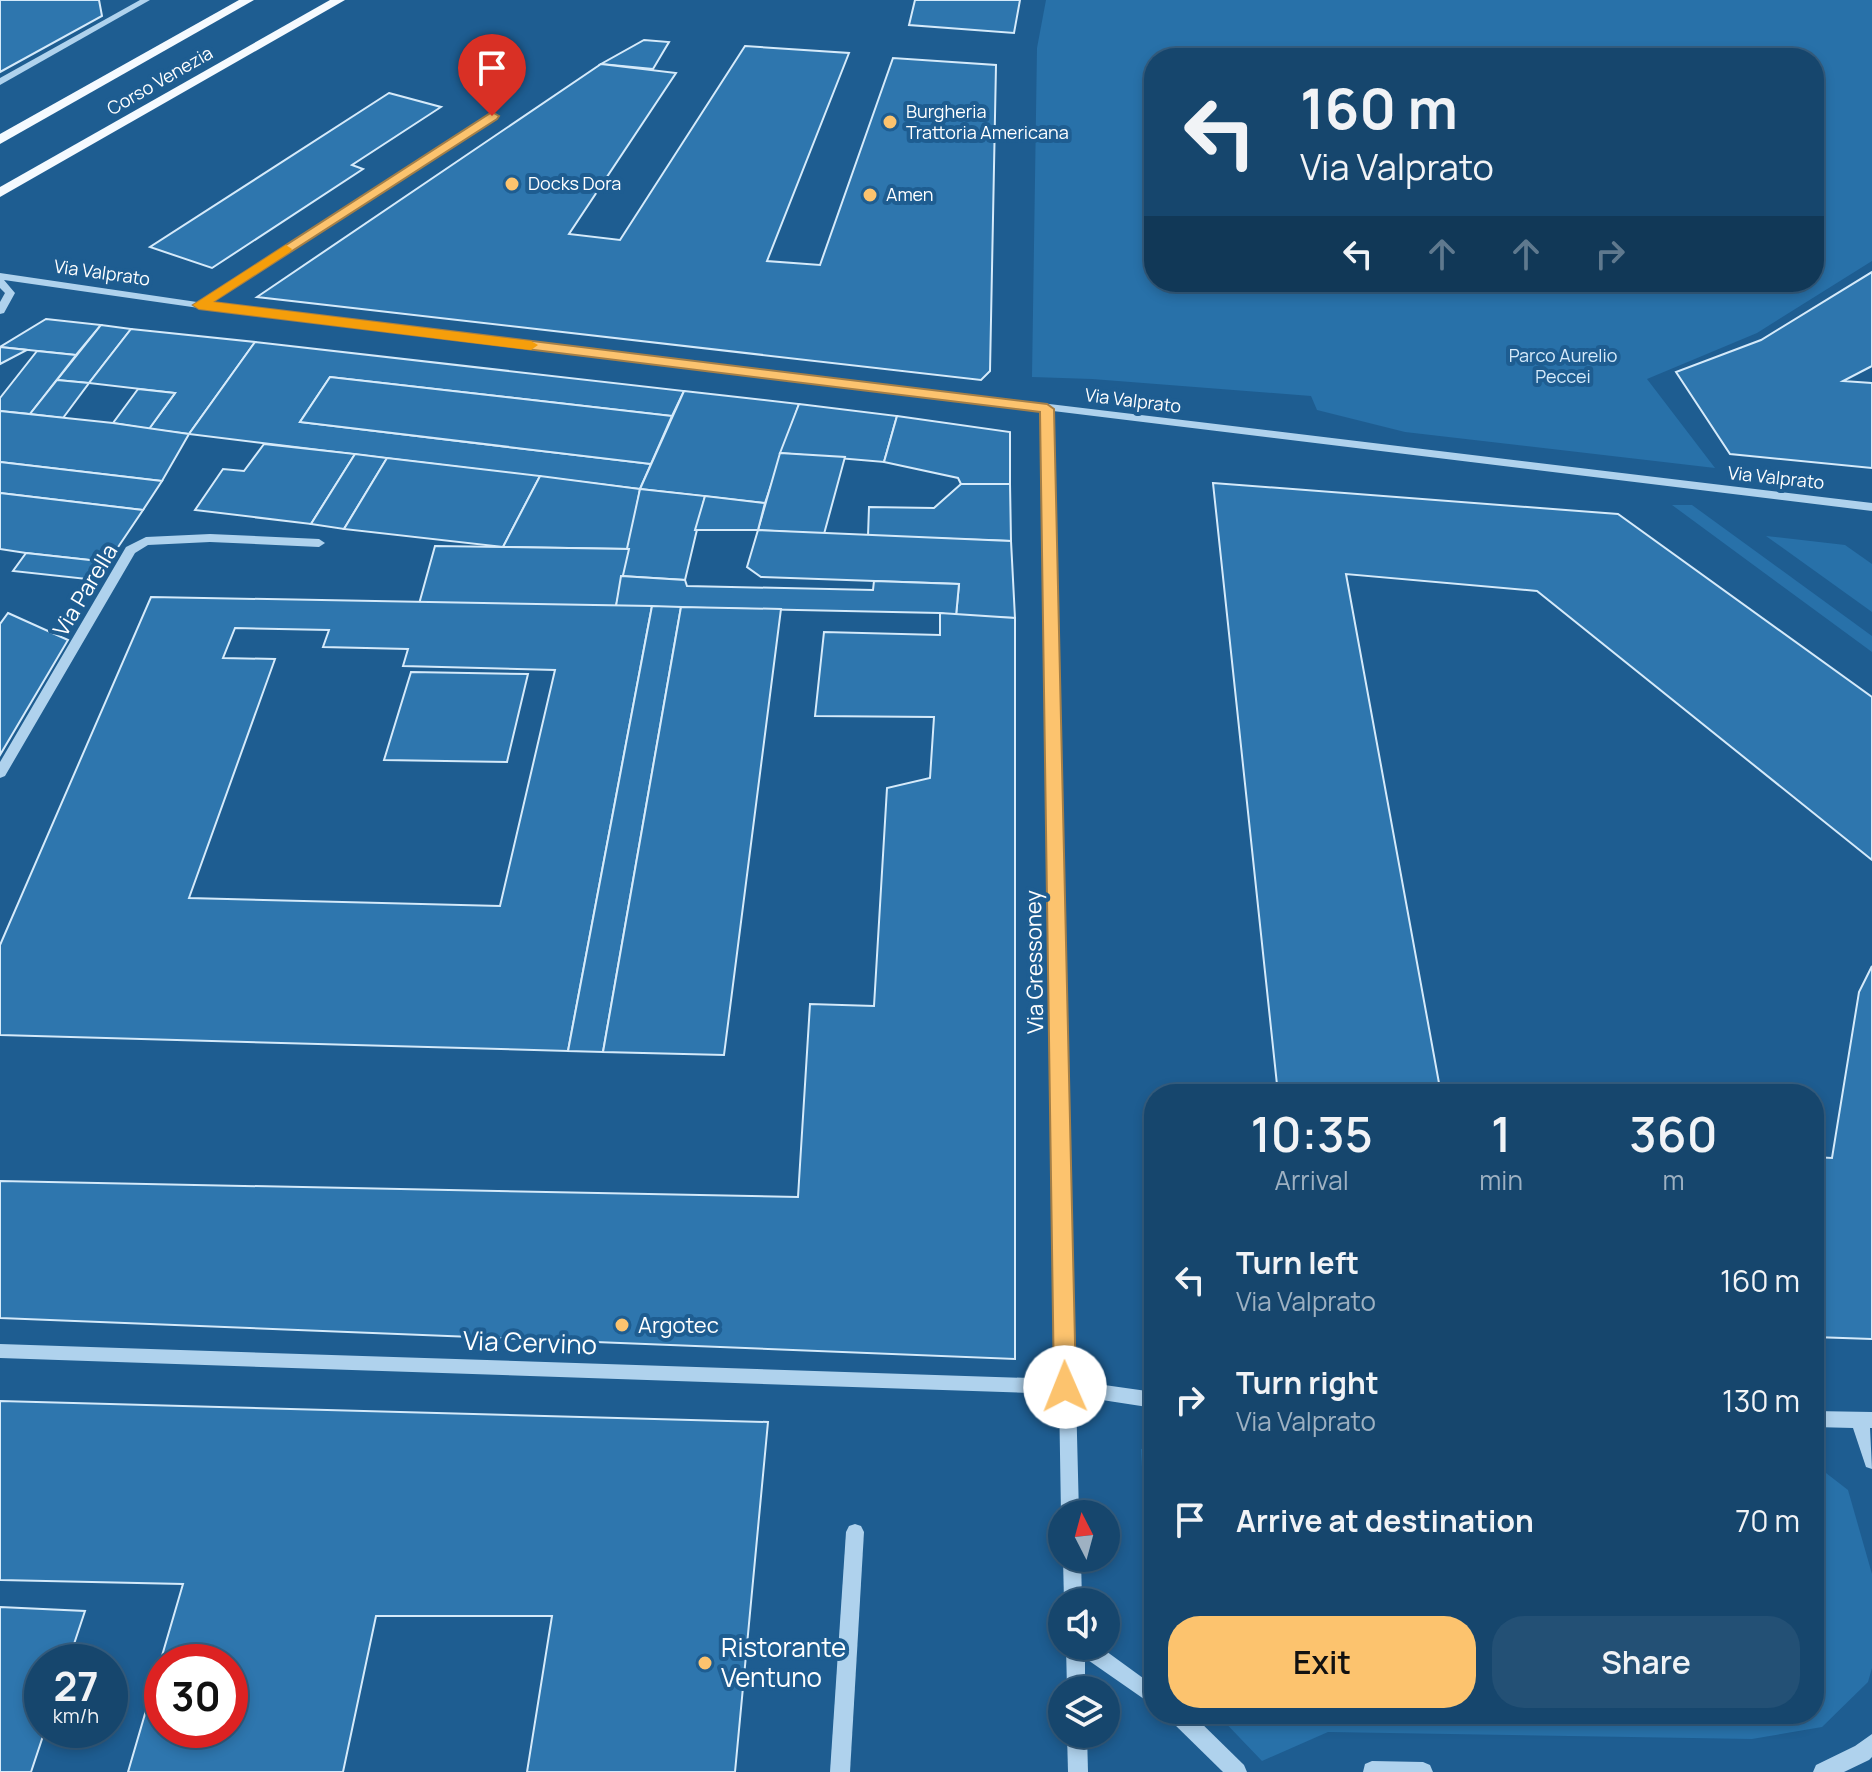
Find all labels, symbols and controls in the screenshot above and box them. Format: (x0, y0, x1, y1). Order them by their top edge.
pin (458, 34, 526, 116)
street label: Corso Venezia (102, 40, 217, 120)
icon: arrive (470, 46, 514, 90)
text: 160 m (1300, 69, 1458, 146)
icon: left (1168, 80, 1272, 184)
place label: Burgheria Trattoria Americana (906, 99, 1069, 144)
marker: Burgheria Trattoria Americana (881, 113, 899, 131)
text: Via Valprato (1300, 142, 1494, 191)
place label: Docks Dora (528, 171, 621, 195)
marker: Docks Dora (503, 175, 521, 193)
place label: Amen (886, 182, 934, 206)
marker: Amen (861, 186, 879, 204)
icon: left (1336, 232, 1380, 276)
icon: ahead (1420, 232, 1464, 276)
icon: ahead (1504, 232, 1548, 276)
icon: right (1588, 232, 1632, 276)
street label: Via Valprato (53, 253, 152, 291)
park label: Parco Aurelio Peccei (1509, 343, 1617, 388)
street label: Via Valprato (1084, 382, 1183, 418)
street label: Via Valprato (1727, 460, 1826, 494)
street label: Via Parella (46, 538, 124, 642)
street label: Via Gressoney (1018, 889, 1050, 1034)
text: 10:35 (1251, 1101, 1373, 1166)
text: 1 (1491, 1101, 1511, 1166)
text: 360 (1629, 1101, 1717, 1166)
text: Arrival (1275, 1162, 1349, 1198)
text: min (1479, 1162, 1523, 1198)
text: m (1662, 1162, 1684, 1198)
text: Turn left (1236, 1242, 1359, 1283)
icon: left (1168, 1258, 1212, 1302)
text: 160 m (1720, 1260, 1800, 1301)
text: Via Valprato (1236, 1283, 1376, 1319)
place label: Argotec (638, 1310, 719, 1340)
marker: Argotec (613, 1316, 631, 1334)
street label: Via Cervino (462, 1322, 598, 1362)
position arrow (1023, 1345, 1107, 1429)
text: Turn right (1236, 1362, 1379, 1403)
icon: right (1168, 1378, 1212, 1422)
text: 130 m (1722, 1380, 1800, 1421)
text: Via Valprato (1236, 1403, 1376, 1439)
icon: arrive (1168, 1498, 1212, 1542)
north arrow (1048, 1500, 1120, 1572)
map controls (1048, 1500, 1120, 1748)
text: Arrive at destination (1236, 1500, 1534, 1541)
text: 70 m (1735, 1500, 1800, 1541)
button: sound (1048, 1588, 1120, 1660)
button: Exit (1168, 1616, 1476, 1708)
button: Share (1492, 1616, 1800, 1708)
place label: Ristorante Ventuno (721, 1629, 846, 1695)
speed limit sign: 30 (144, 1644, 248, 1748)
marker: Ristorante Ventuno (696, 1654, 714, 1672)
text: 27 (53, 1658, 99, 1713)
button: layers (1048, 1676, 1120, 1748)
text: km/h (53, 1702, 99, 1729)

